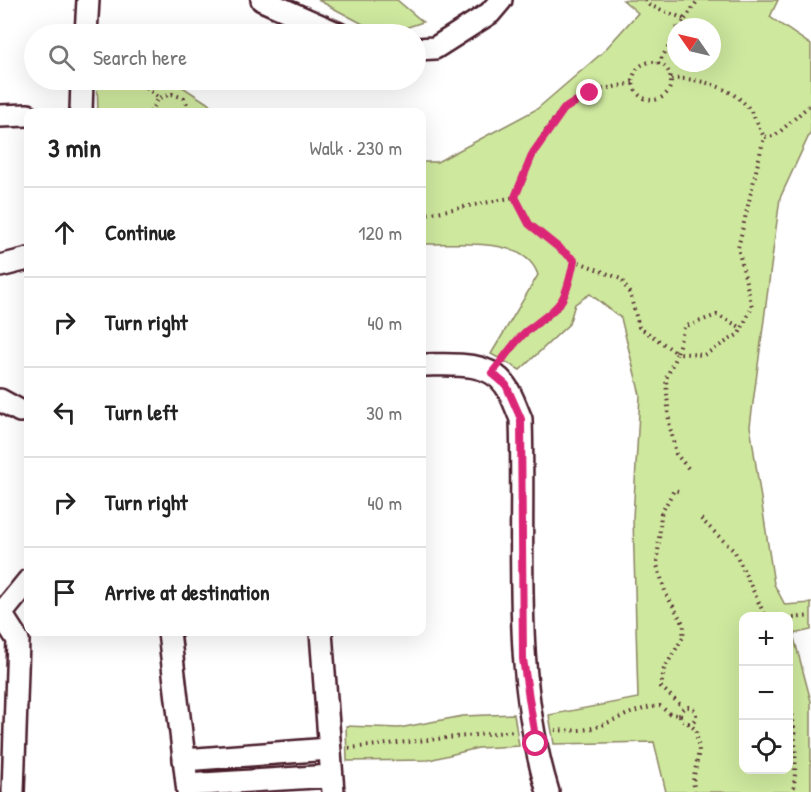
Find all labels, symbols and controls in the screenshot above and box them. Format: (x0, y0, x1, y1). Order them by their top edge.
north arrow (667, 18, 721, 72)
search box (24, 24, 426, 90)
icon: search (45, 41, 78, 74)
text: Search here (93, 42, 187, 72)
route end (576, 79, 602, 105)
text: 3 min (48, 130, 101, 165)
text: Walk · 230 m (310, 134, 402, 161)
icon: ahead (48, 216, 81, 249)
text: Continue (105, 217, 176, 247)
text: 120 m (358, 219, 402, 246)
icon: right (48, 306, 81, 339)
text: Turn right (105, 307, 188, 337)
text: 40 m (367, 309, 402, 336)
icon: left (48, 396, 81, 429)
text: Turn left (105, 397, 178, 427)
text: 30 m (366, 399, 402, 426)
icon: right (48, 486, 81, 519)
text: Turn right (105, 487, 188, 517)
text: 40 m (367, 489, 402, 516)
icon: arrive (48, 576, 81, 609)
text: Arrive at destination (105, 577, 270, 607)
map controls (739, 612, 793, 774)
button: + (739, 612, 793, 666)
button: − (739, 666, 793, 720)
button: locate (739, 720, 793, 774)
route start (522, 730, 548, 756)

